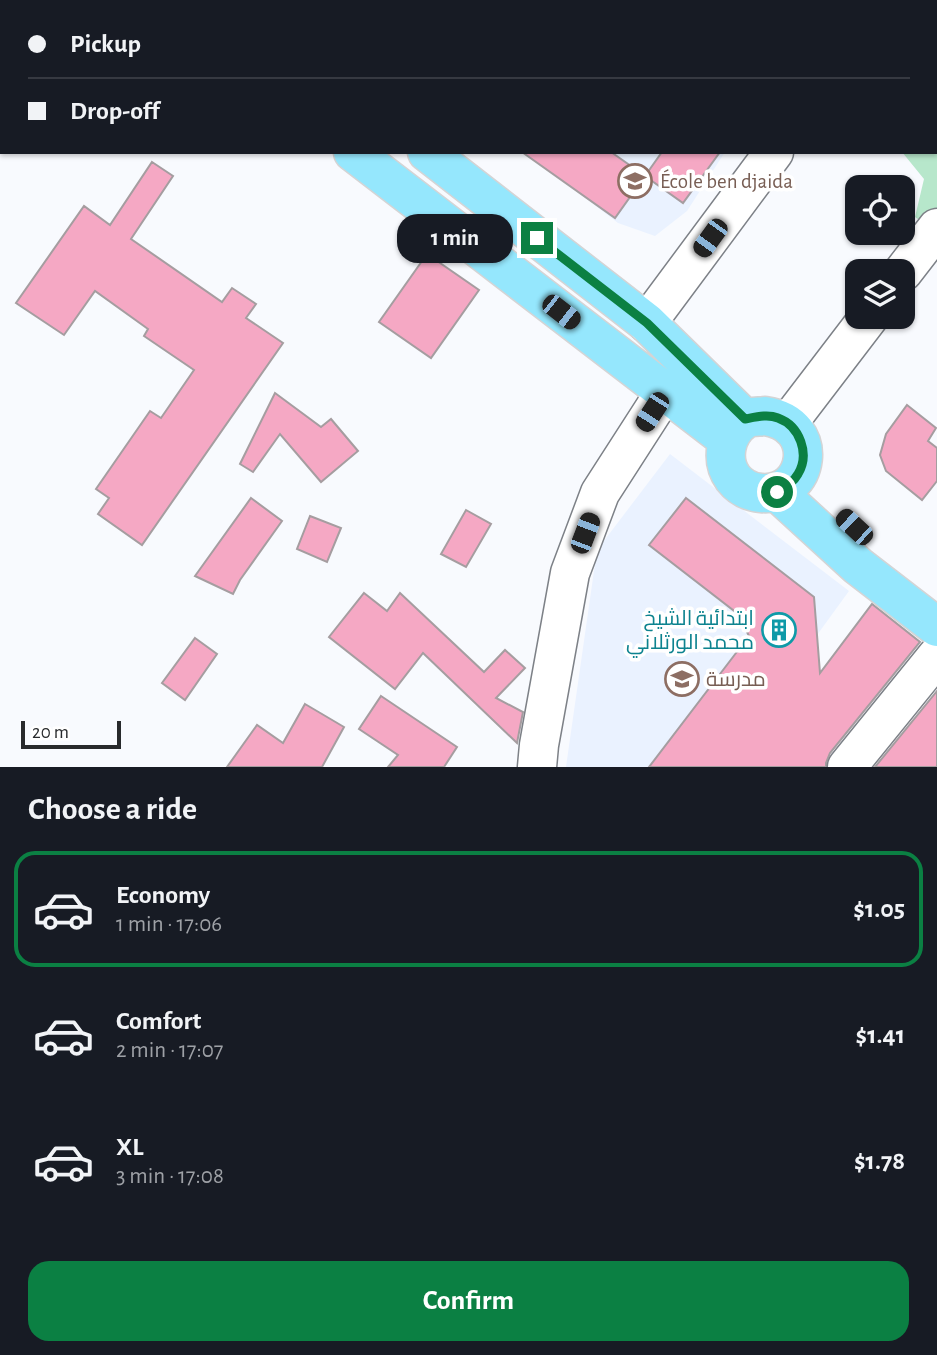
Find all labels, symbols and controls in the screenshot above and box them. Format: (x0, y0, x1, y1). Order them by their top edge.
text: Pickup (70, 31, 141, 57)
text: Drop-off (70, 98, 159, 124)
school or university icon: École ben djaida (616, 162, 654, 200)
place label: École ben djaida (660, 169, 793, 192)
map controls (845, 175, 915, 329)
button: locate (845, 175, 915, 245)
callout: 1 min (397, 214, 512, 262)
car (690, 215, 731, 261)
route end (521, 222, 553, 254)
text: 1 min (431, 227, 479, 250)
button: layers (845, 259, 915, 329)
car (538, 291, 585, 333)
car (632, 389, 673, 435)
route start (761, 476, 793, 508)
car (832, 505, 877, 549)
car (568, 510, 603, 556)
place label: ابتدائية الشيخ محمد الورثلاني (626, 608, 754, 658)
building icon: ابتدائية الشيخ محمد الورثلاني (760, 611, 798, 649)
school or university icon: مدرسة (663, 660, 701, 698)
place label: مدرسة (706, 669, 766, 691)
scale bar (21, 718, 121, 750)
text: 20 m (32, 723, 69, 742)
text: Choose a ride (28, 793, 197, 825)
icon: car (32, 878, 95, 941)
text: Economy (116, 882, 210, 908)
text: $1.05 (853, 896, 905, 922)
text: 1 min · 17:06 (116, 913, 222, 936)
icon: car (32, 1004, 95, 1067)
text: Comfort (116, 1008, 201, 1034)
text: $1.41 (856, 1022, 905, 1048)
text: 2 min · 17:07 (116, 1039, 223, 1062)
icon: car (32, 1130, 95, 1193)
text: XL (116, 1134, 143, 1160)
text: $1.78 (854, 1148, 905, 1174)
text: 3 min · 17:08 (116, 1165, 224, 1188)
button: Confirm (28, 1261, 909, 1341)

